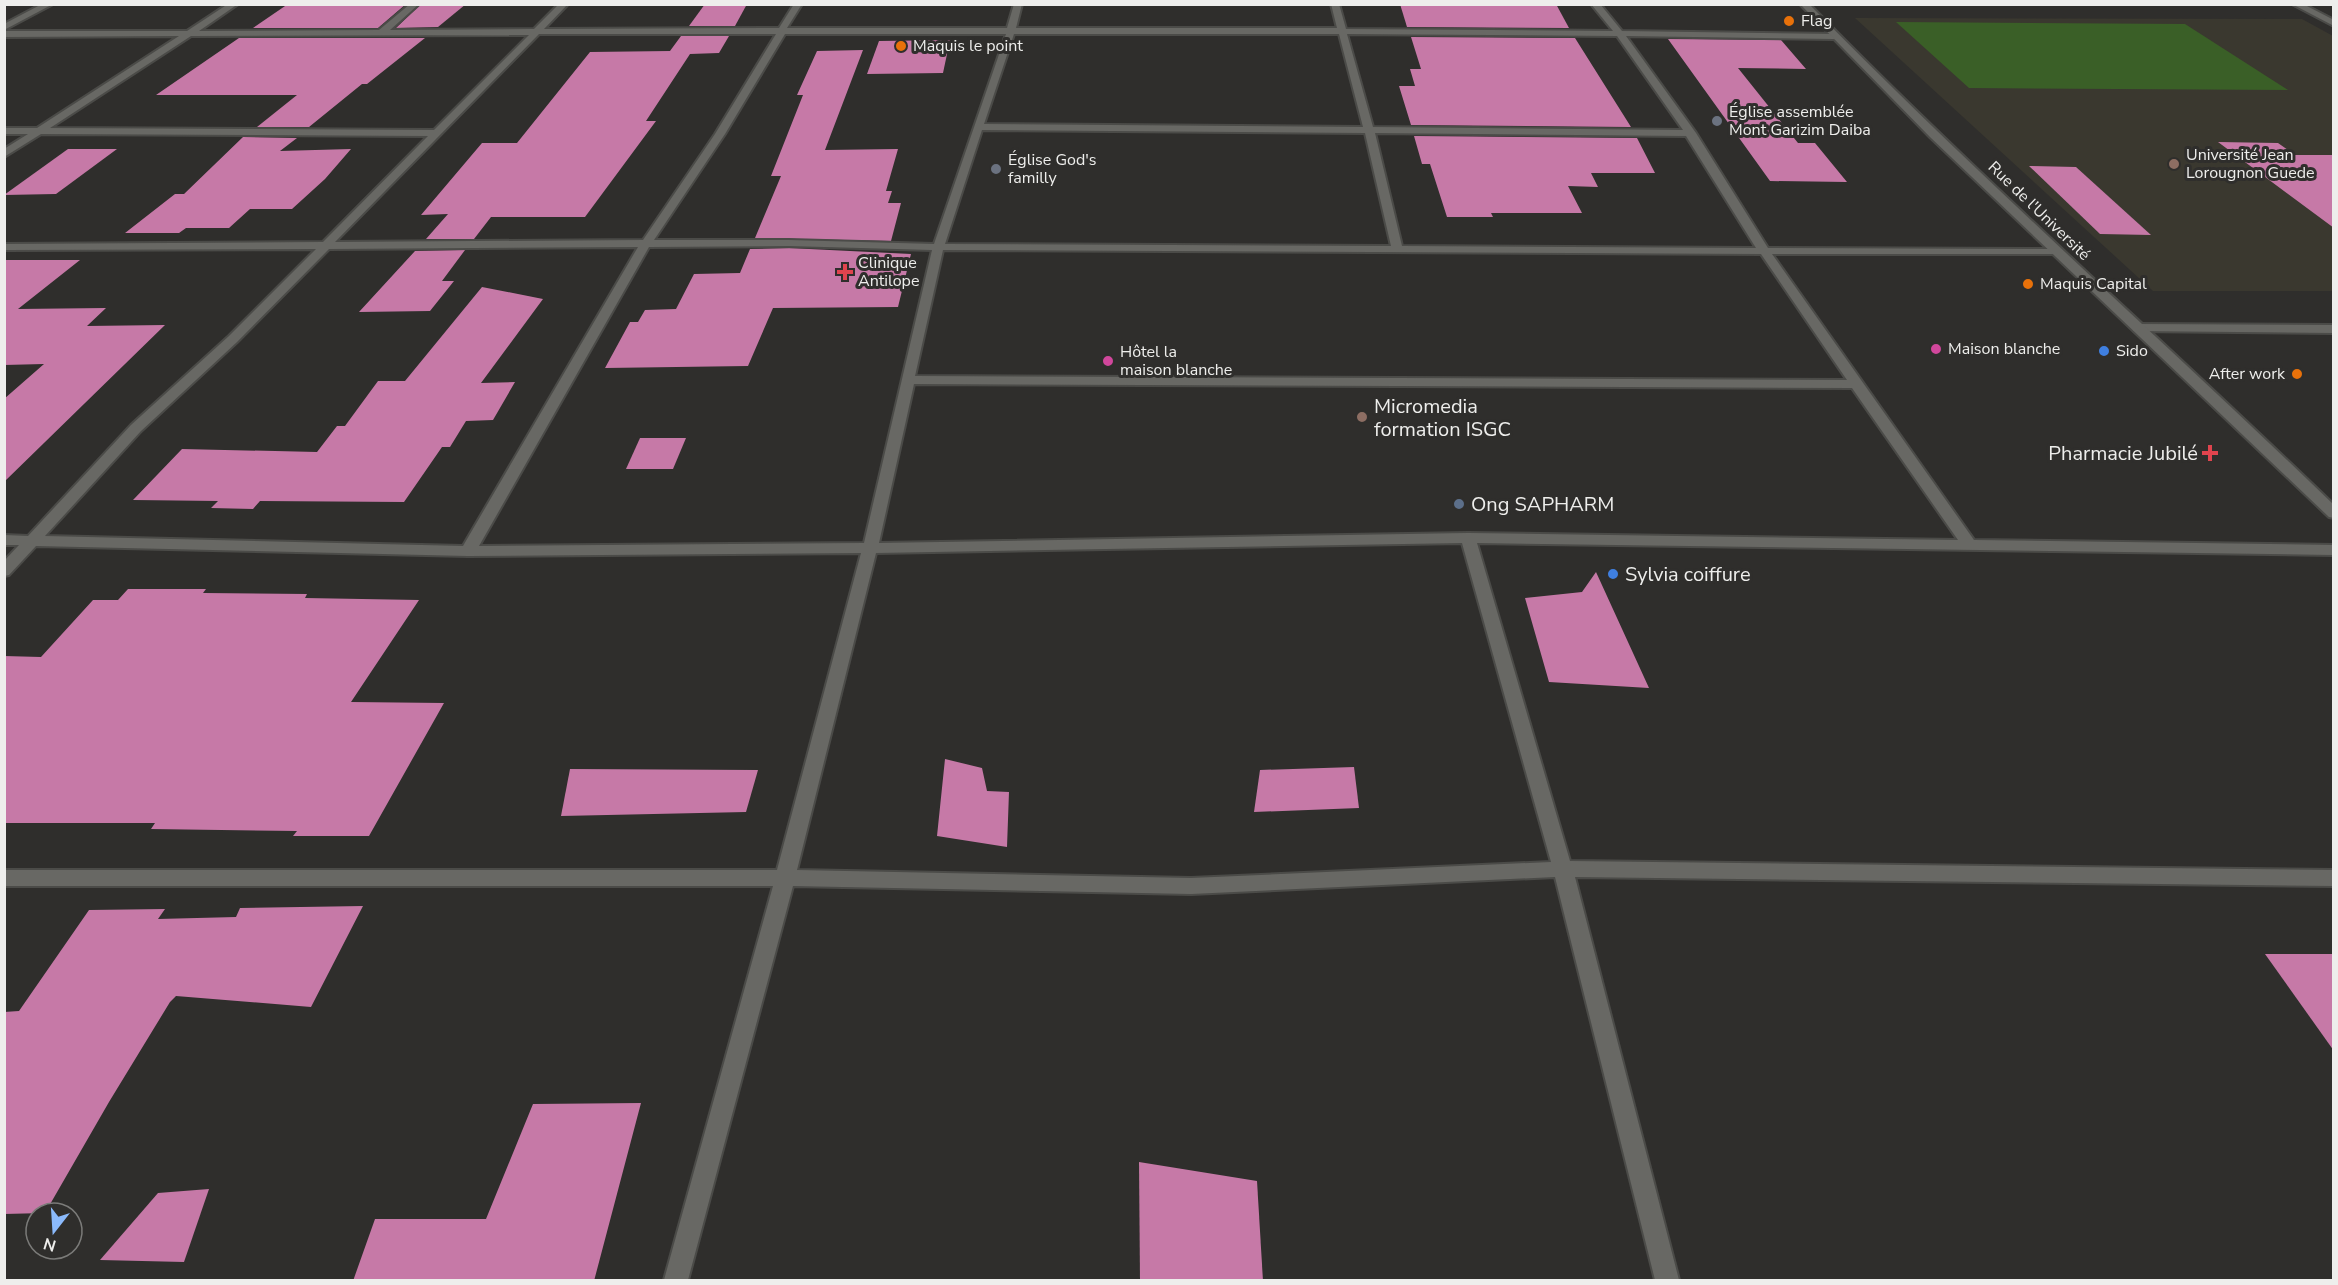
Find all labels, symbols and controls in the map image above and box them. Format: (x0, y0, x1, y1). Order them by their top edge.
place label: Flag (1801, 10, 1832, 32)
marker: Flag (1782, 14, 1796, 28)
place label: Maquis le point (913, 35, 1023, 57)
marker: Maquis le point (894, 39, 908, 53)
place label: Église assemblée Mont Garizim Daiba (1729, 101, 1871, 141)
marker: Église assemblée Mont Garizim Daiba (1710, 114, 1724, 128)
place label: Université Jean Lorougnon Guede (2186, 144, 2315, 184)
place label: Église God's familly (1008, 149, 1096, 189)
street label: Rue de l'Université (1983, 157, 2095, 265)
marker: Université Jean Lorougnon Guede (2167, 157, 2181, 171)
marker: Église God's familly (989, 162, 1003, 176)
place label: Clinique Antilope (858, 252, 919, 292)
marker: Clinique Antilope (836, 263, 854, 281)
place label: Maquis Capital (2040, 273, 2147, 295)
marker: Maquis Capital (2021, 277, 2035, 291)
place label: Maison blanche (1948, 338, 2060, 360)
place label: Sido (2116, 340, 2148, 362)
place label: Hôtel la maison blanche (1120, 341, 1232, 381)
marker: Maison blanche (1929, 342, 1943, 356)
marker: Sido (2097, 344, 2111, 358)
marker: Hôtel la maison blanche (1101, 354, 1115, 368)
place label: After work (2209, 363, 2286, 385)
marker: After work (2290, 367, 2304, 381)
place label: Micromedia formation ISGC (1374, 393, 1511, 443)
marker: Micromedia formation ISGC (1355, 410, 1369, 424)
place label: Pharmacie Jubilé (2048, 440, 2198, 467)
marker: Pharmacie Jubilé (2203, 446, 2217, 460)
place label: Ong SAPHARM (1471, 491, 1614, 518)
marker: Ong SAPHARM (1452, 497, 1466, 511)
place label: Sylvia coiffure (1625, 561, 1751, 588)
marker: Sylvia coiffure (1606, 567, 1620, 581)
north arrow (24, 1201, 84, 1261)
text: N (41, 1232, 59, 1257)

